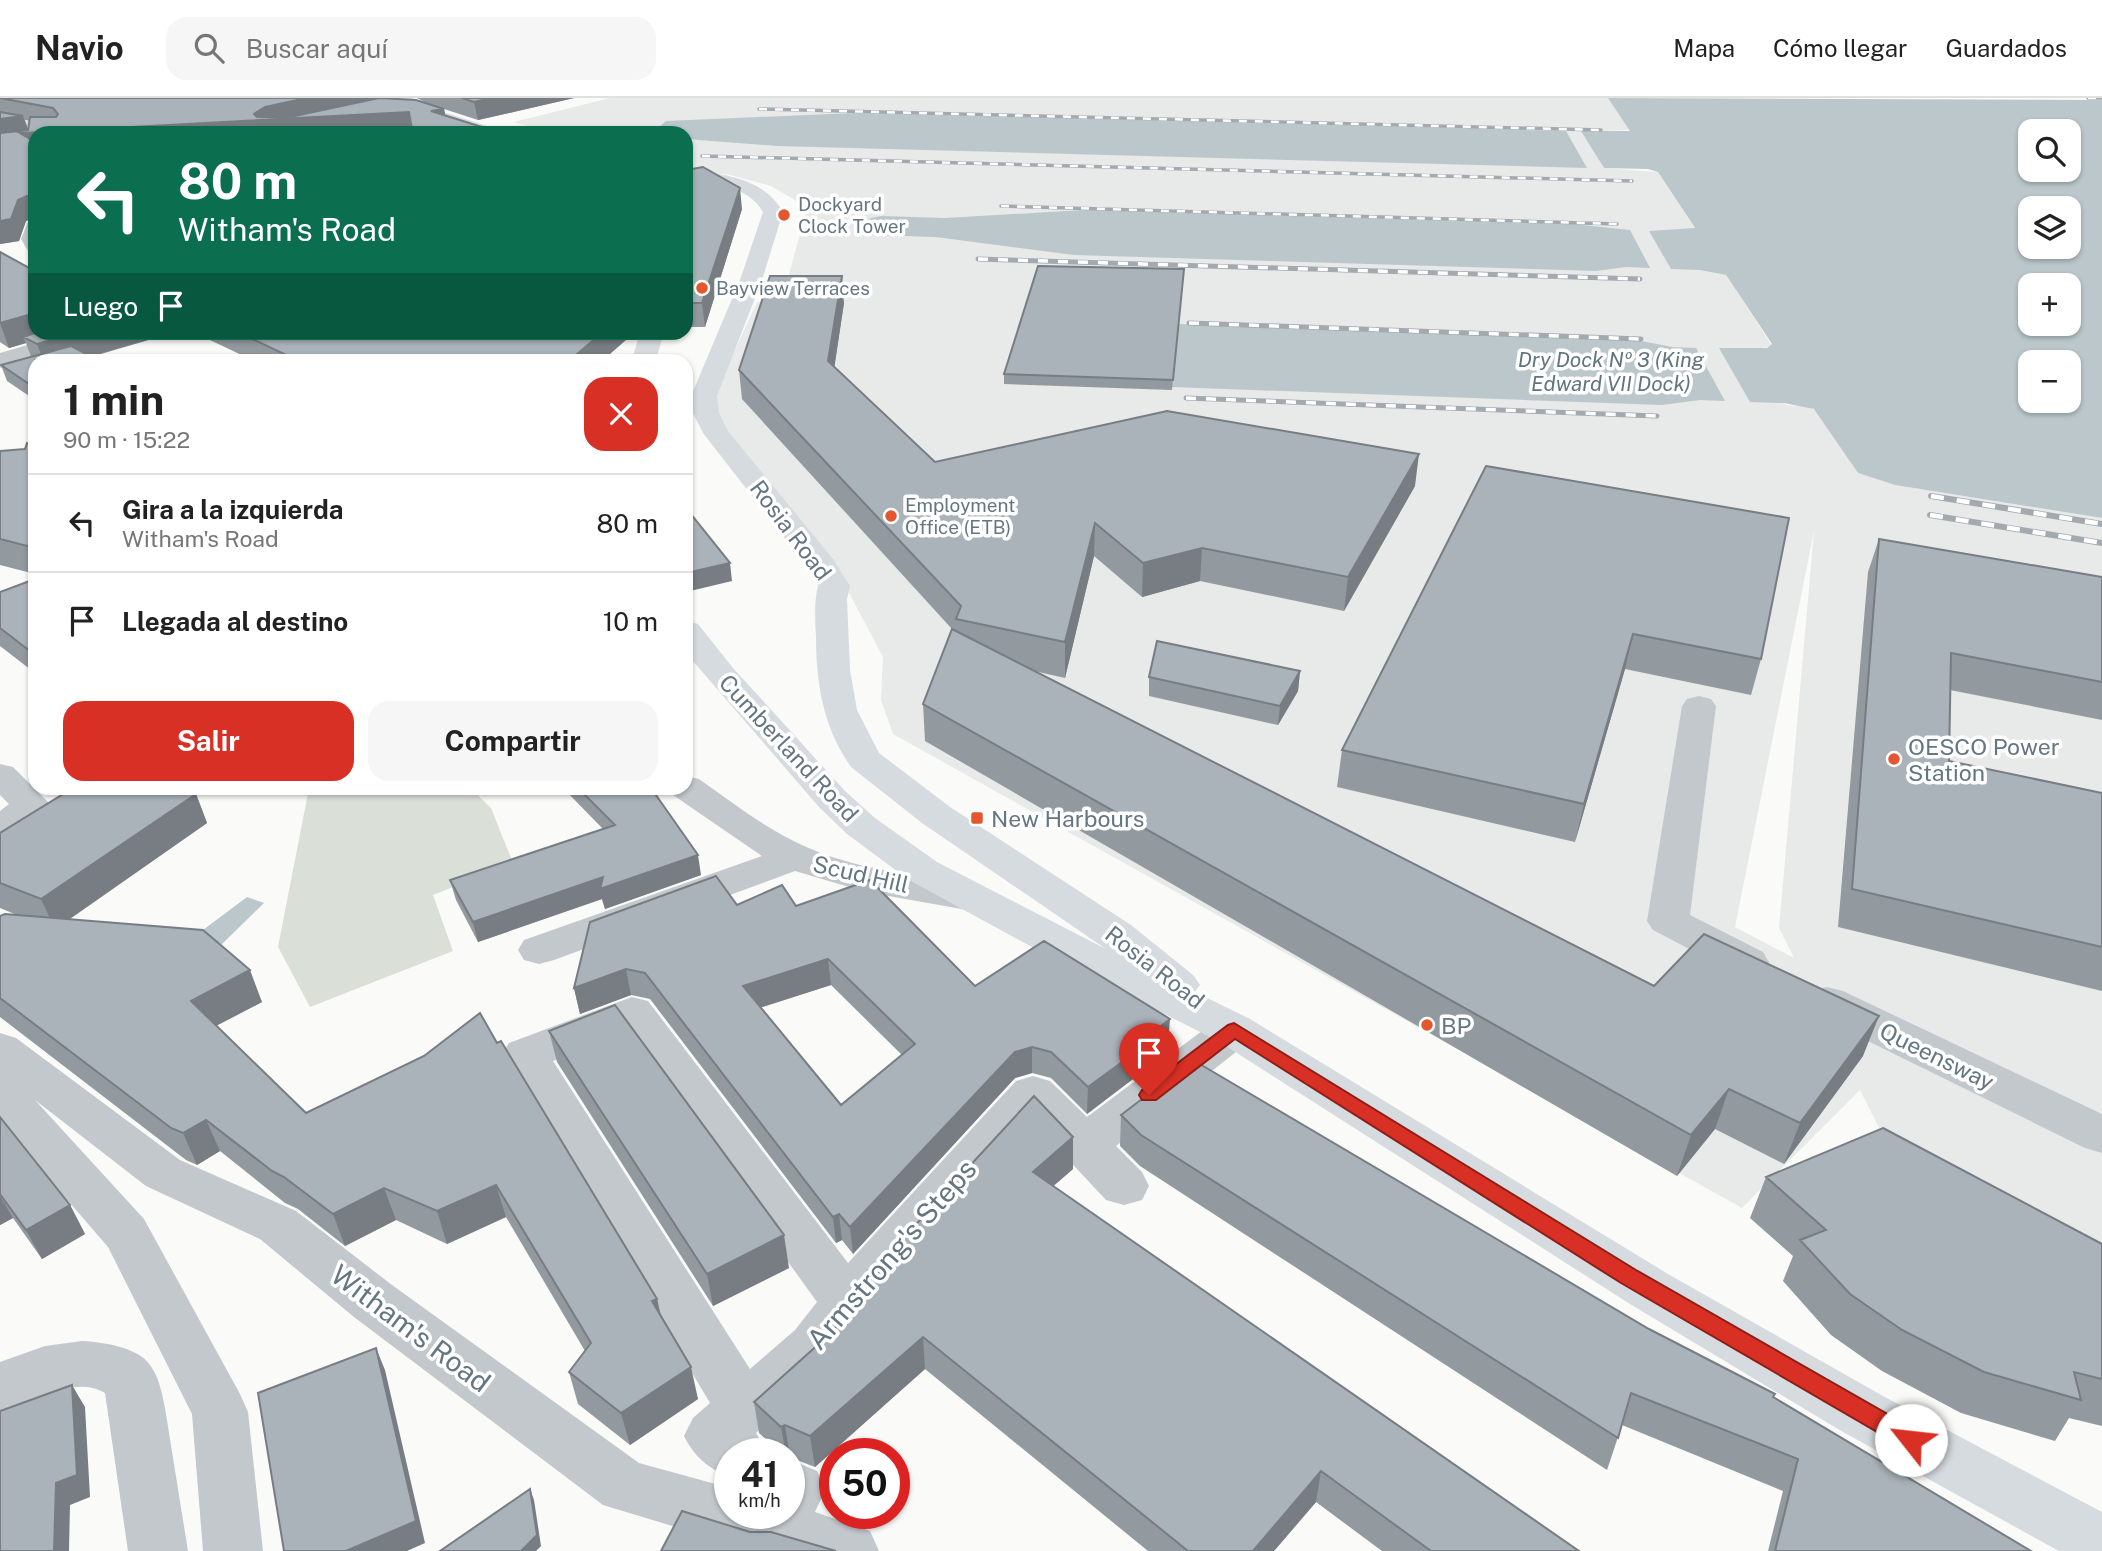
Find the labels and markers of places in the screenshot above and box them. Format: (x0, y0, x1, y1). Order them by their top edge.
place label: Dockyard Clock Tower (798, 193, 906, 237)
marker: Dockyard Clock Tower (776, 207, 792, 223)
place label: Bayview Terraces (716, 277, 870, 299)
marker: Bayview Terraces (694, 280, 710, 296)
place label: Employment Office (ETB) (905, 494, 1016, 538)
marker: Employment Office (ETB) (883, 508, 899, 524)
place label: OESCO Power Station (1908, 733, 2060, 786)
marker: OESCO Power Station (1886, 751, 1902, 767)
place label: New Harbours (991, 805, 1145, 832)
marker: New Harbours (969, 810, 985, 826)
place label: BP (1441, 1012, 1471, 1039)
marker: BP (1419, 1017, 1435, 1033)
pin (1119, 1023, 1179, 1095)

